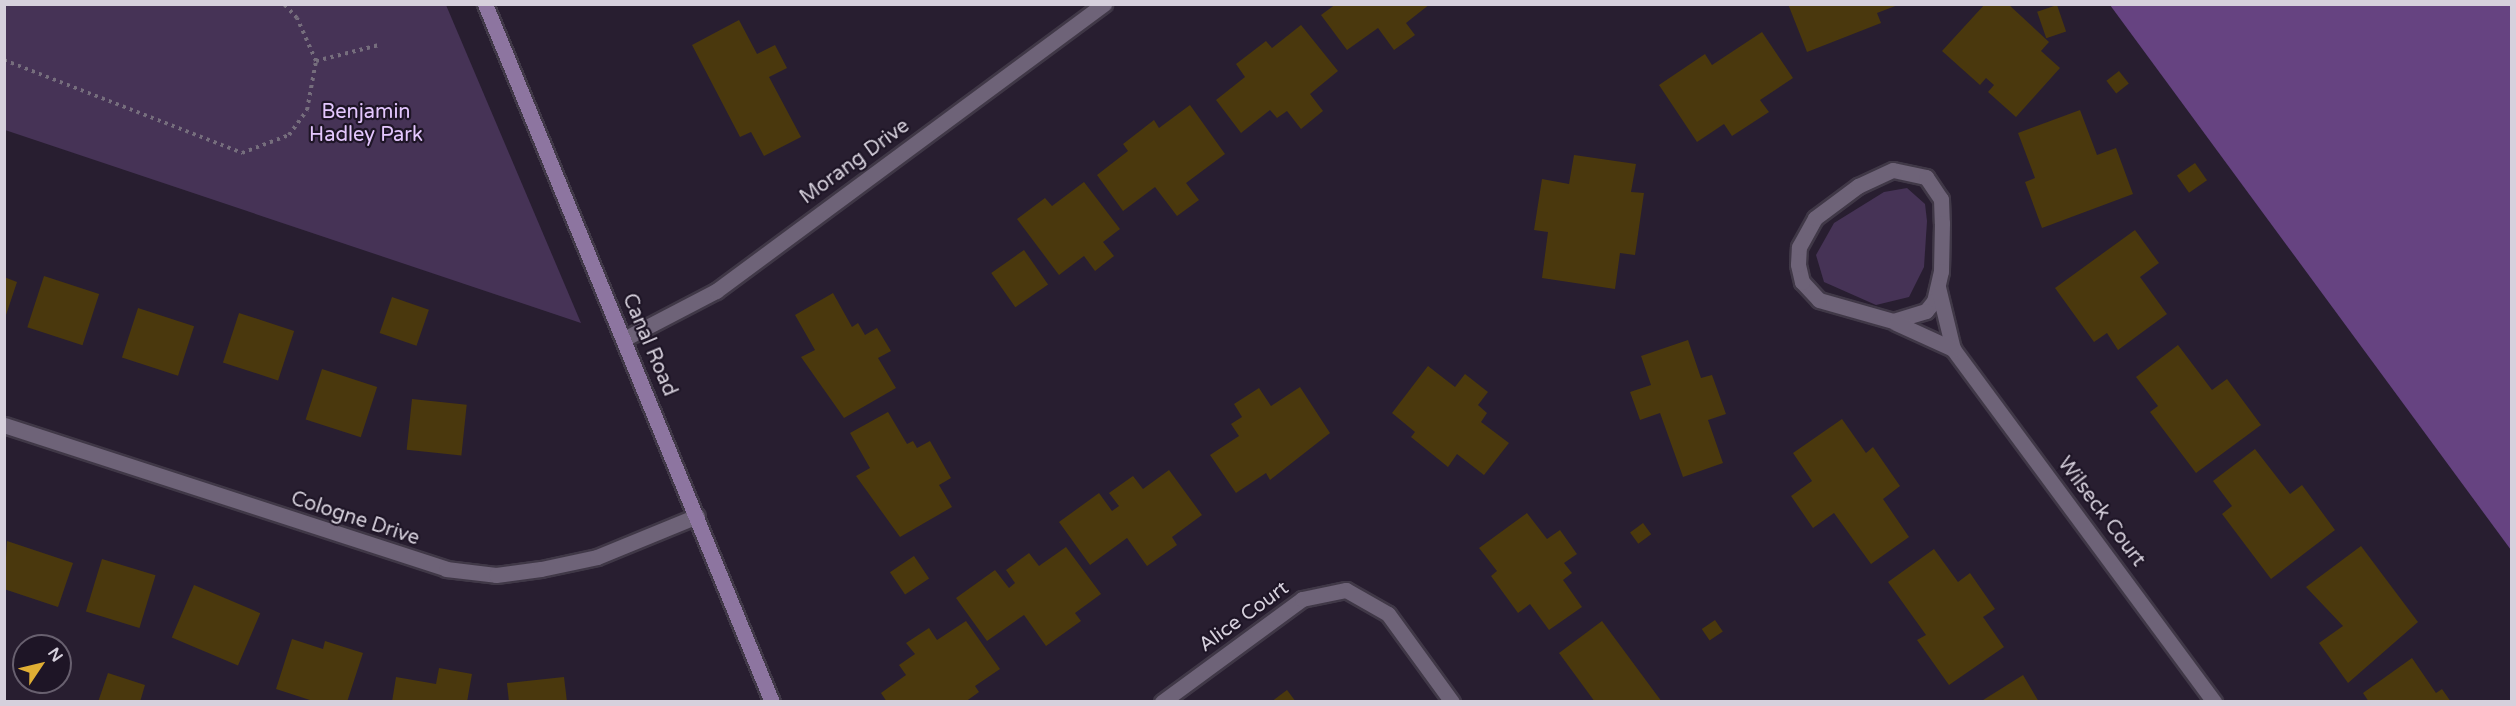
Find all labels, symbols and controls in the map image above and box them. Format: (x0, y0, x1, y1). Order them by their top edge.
park label: Benjamin Hadley Park (309, 101, 423, 148)
street label: Morang Drive (796, 114, 914, 210)
street label: Canal Road (617, 290, 681, 400)
street label: Wilseck Court (2052, 453, 2150, 571)
street label: Cologne Drive (288, 487, 422, 551)
street label: Alice Court (1194, 576, 1294, 658)
north arrow (12, 634, 72, 694)
text: N (43, 644, 67, 666)

